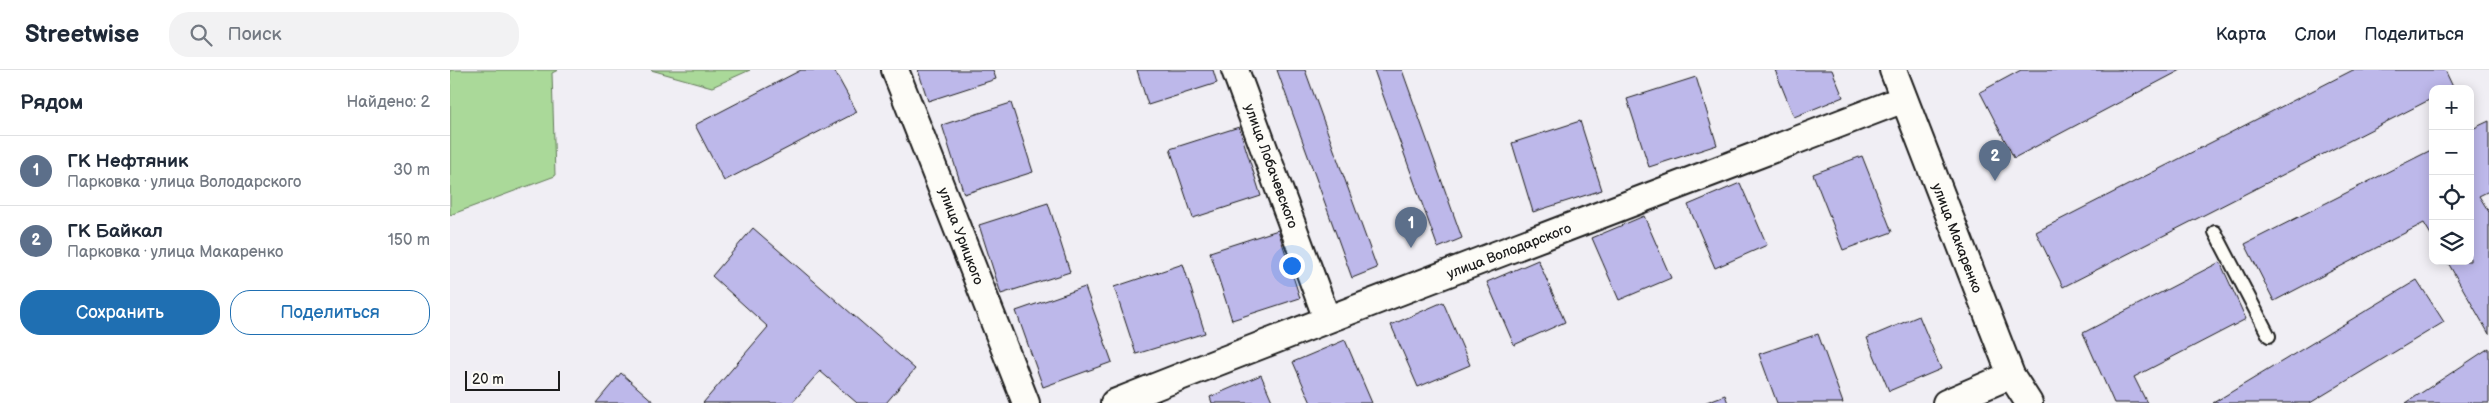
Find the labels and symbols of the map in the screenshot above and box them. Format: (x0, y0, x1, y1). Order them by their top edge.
street label: улица Лобачевского (1241, 102, 1301, 230)
pin: 2 (1979, 140, 2011, 181)
street label: улица Макаренко (1928, 181, 1986, 295)
street label: улица Урицкого (935, 185, 987, 287)
pin: 1 (1395, 207, 1427, 248)
street label: улица Володарского (1444, 219, 1574, 283)
your location (1279, 253, 1305, 279)
scale bar (465, 368, 560, 391)

